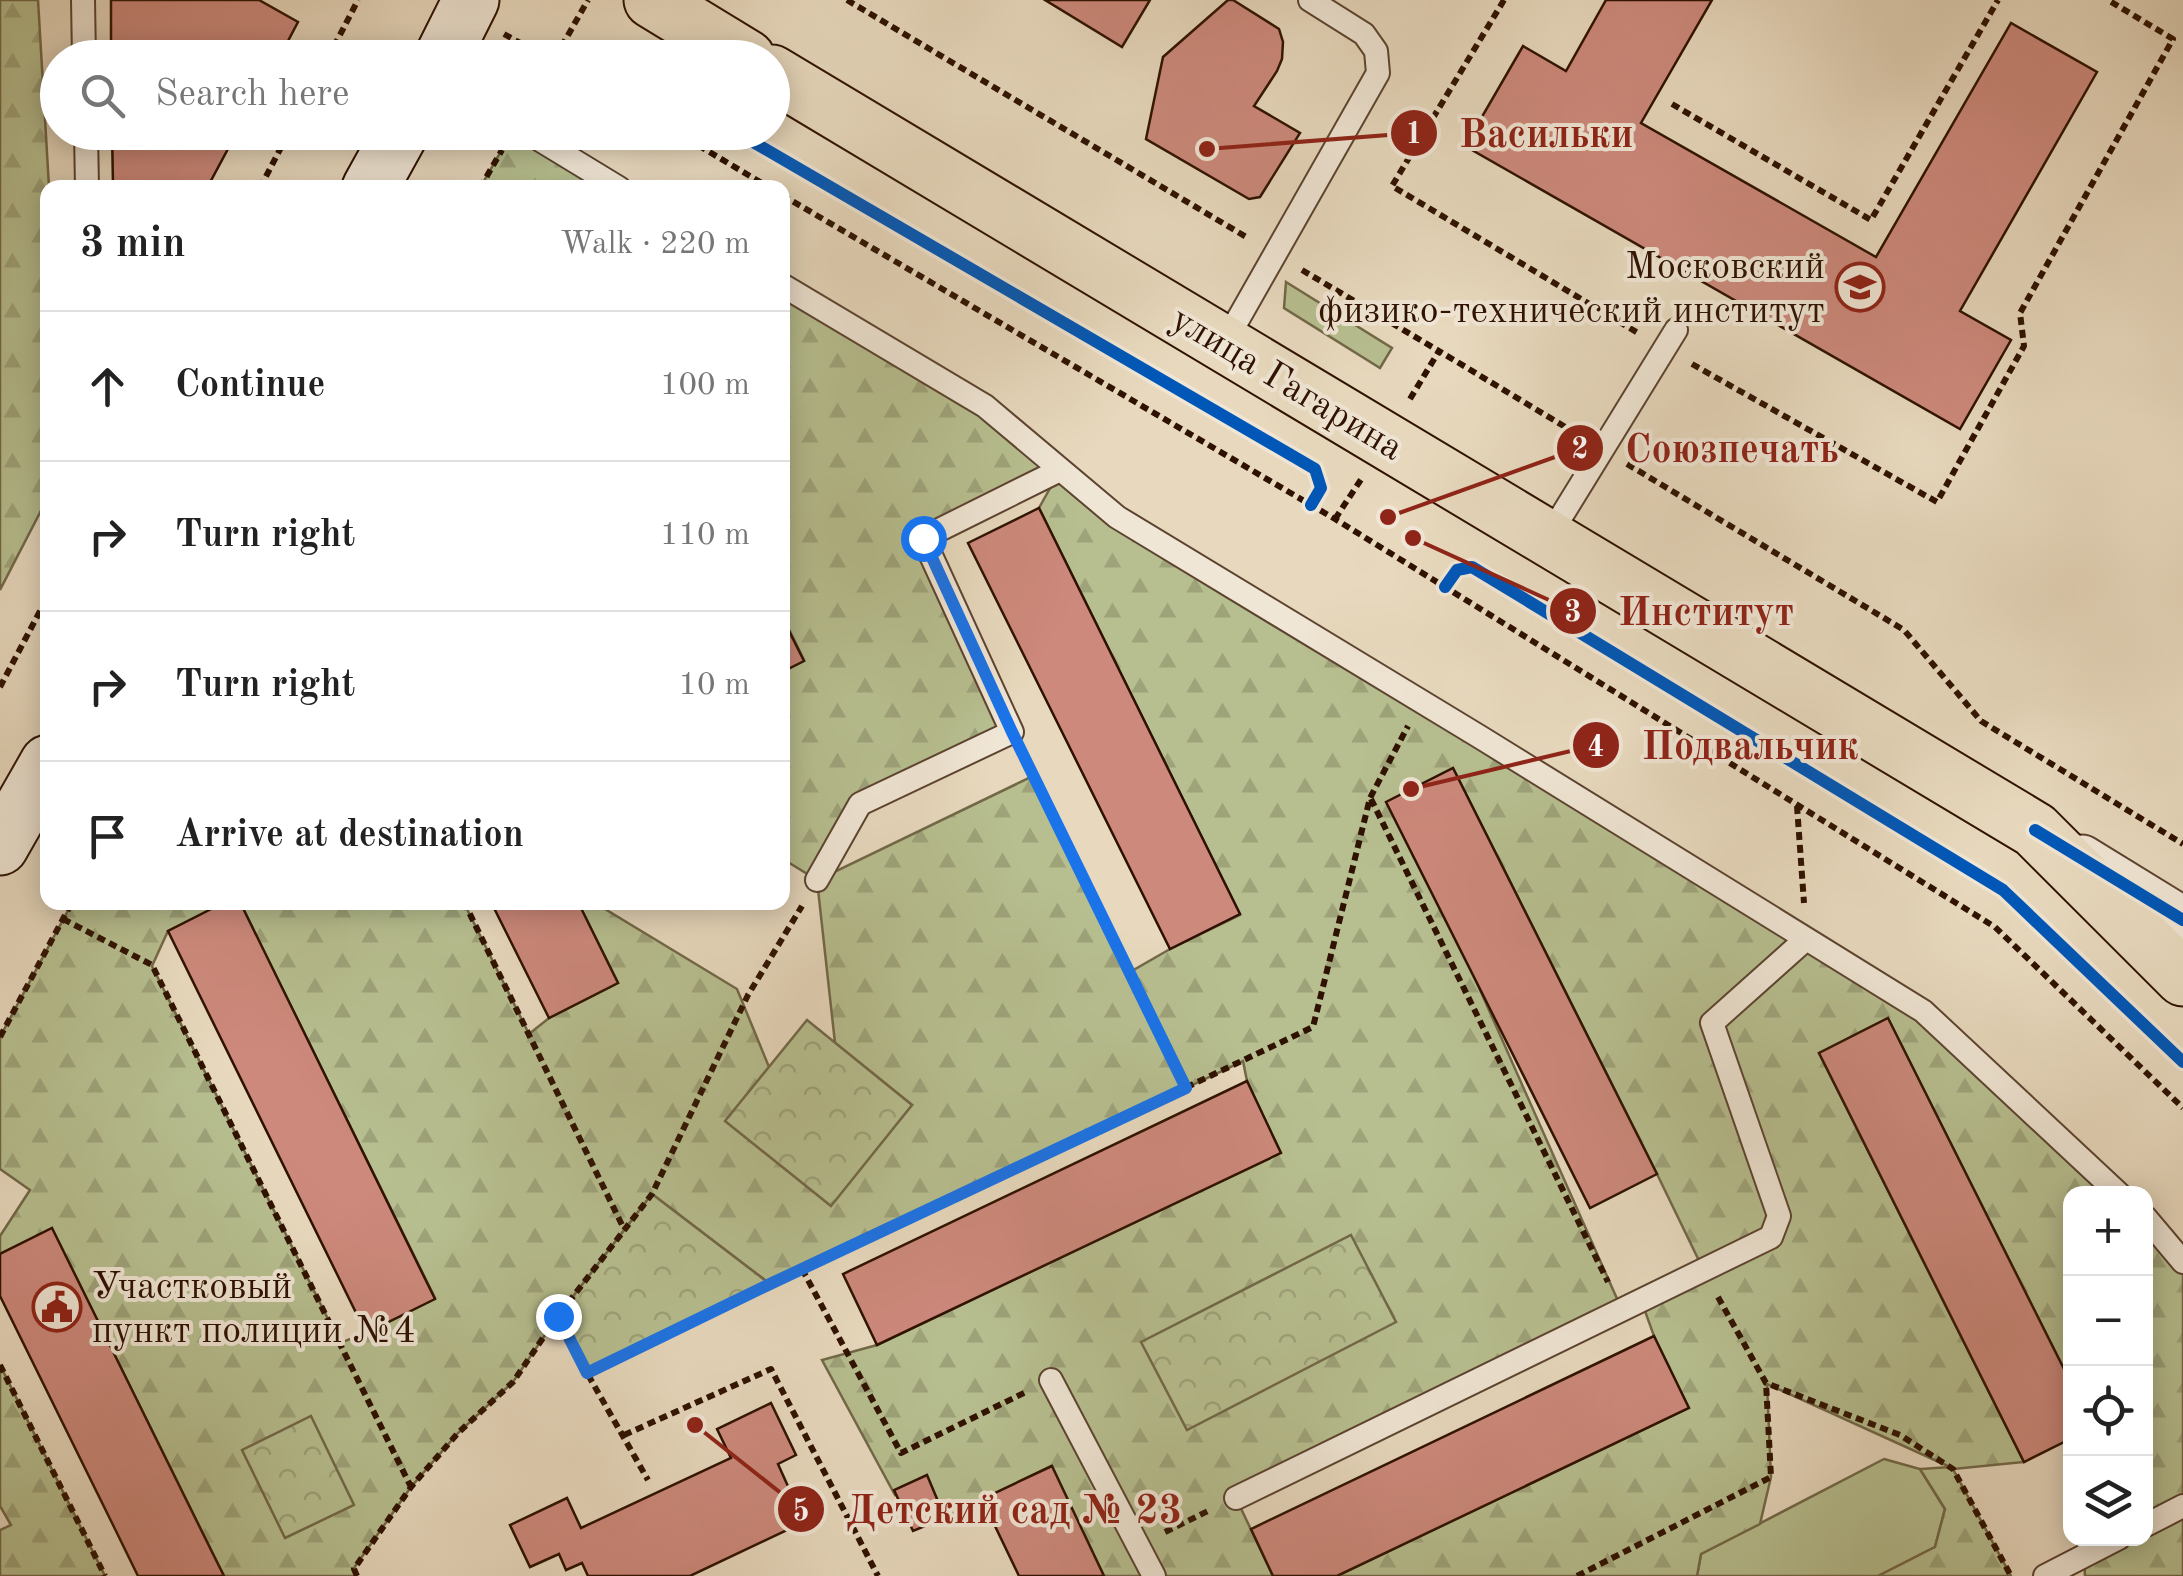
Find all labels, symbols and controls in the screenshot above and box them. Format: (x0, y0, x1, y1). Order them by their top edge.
search box (40, 40, 790, 150)
icon: search (75, 68, 130, 123)
text: Search here (155, 76, 350, 114)
callout: Васильки (1389, 98, 1653, 168)
text: Васильки (1459, 117, 1633, 157)
text: 1 (1405, 120, 1423, 150)
text: 3 min (80, 224, 186, 266)
text: Walk · 220 m (560, 229, 750, 261)
place label: Московский физико-технический институт (1318, 249, 1825, 331)
school or university icon: Московский физико-технический институт (1834, 261, 1886, 313)
street label: улица Гагарина (1164, 301, 1409, 469)
icon: ahead (80, 359, 135, 414)
text: Continue (175, 367, 325, 405)
text: 100 m (660, 370, 750, 402)
callout: Союзпечать (1555, 413, 1859, 483)
text: Союзпечать (1625, 432, 1839, 472)
text: 2 (1571, 435, 1589, 465)
icon: right (80, 509, 135, 564)
route start (901, 516, 947, 562)
text: Turn right (175, 517, 355, 555)
text: 110 m (660, 520, 750, 552)
callout: Институт (1548, 576, 1814, 646)
text: Институт (1618, 595, 1794, 635)
text: 3 (1564, 598, 1582, 628)
icon: right (80, 659, 135, 714)
text: Turn right (175, 667, 355, 705)
text: 10 m (679, 670, 750, 702)
callout: Подвальчик (1571, 710, 1878, 780)
text: Подвальчик (1641, 729, 1859, 769)
text: 4 (1587, 733, 1605, 763)
icon: arrive (80, 809, 135, 864)
text: Arrive at destination (175, 817, 524, 855)
map controls (2063, 1186, 2153, 1546)
button: + (2063, 1186, 2153, 1276)
place label: Участковый пункт полиции №4 (92, 1269, 416, 1351)
button: − (2063, 1276, 2153, 1366)
public building icon: Участковый пункт полиции №4 (31, 1281, 83, 1333)
route end (536, 1294, 582, 1340)
button: locate (2063, 1366, 2153, 1456)
button: layers (2063, 1456, 2153, 1546)
callout: Детский сад № 23 (776, 1474, 1202, 1544)
text: Детский сад № 23 (846, 1493, 1182, 1533)
text: 5 (792, 1497, 810, 1527)

